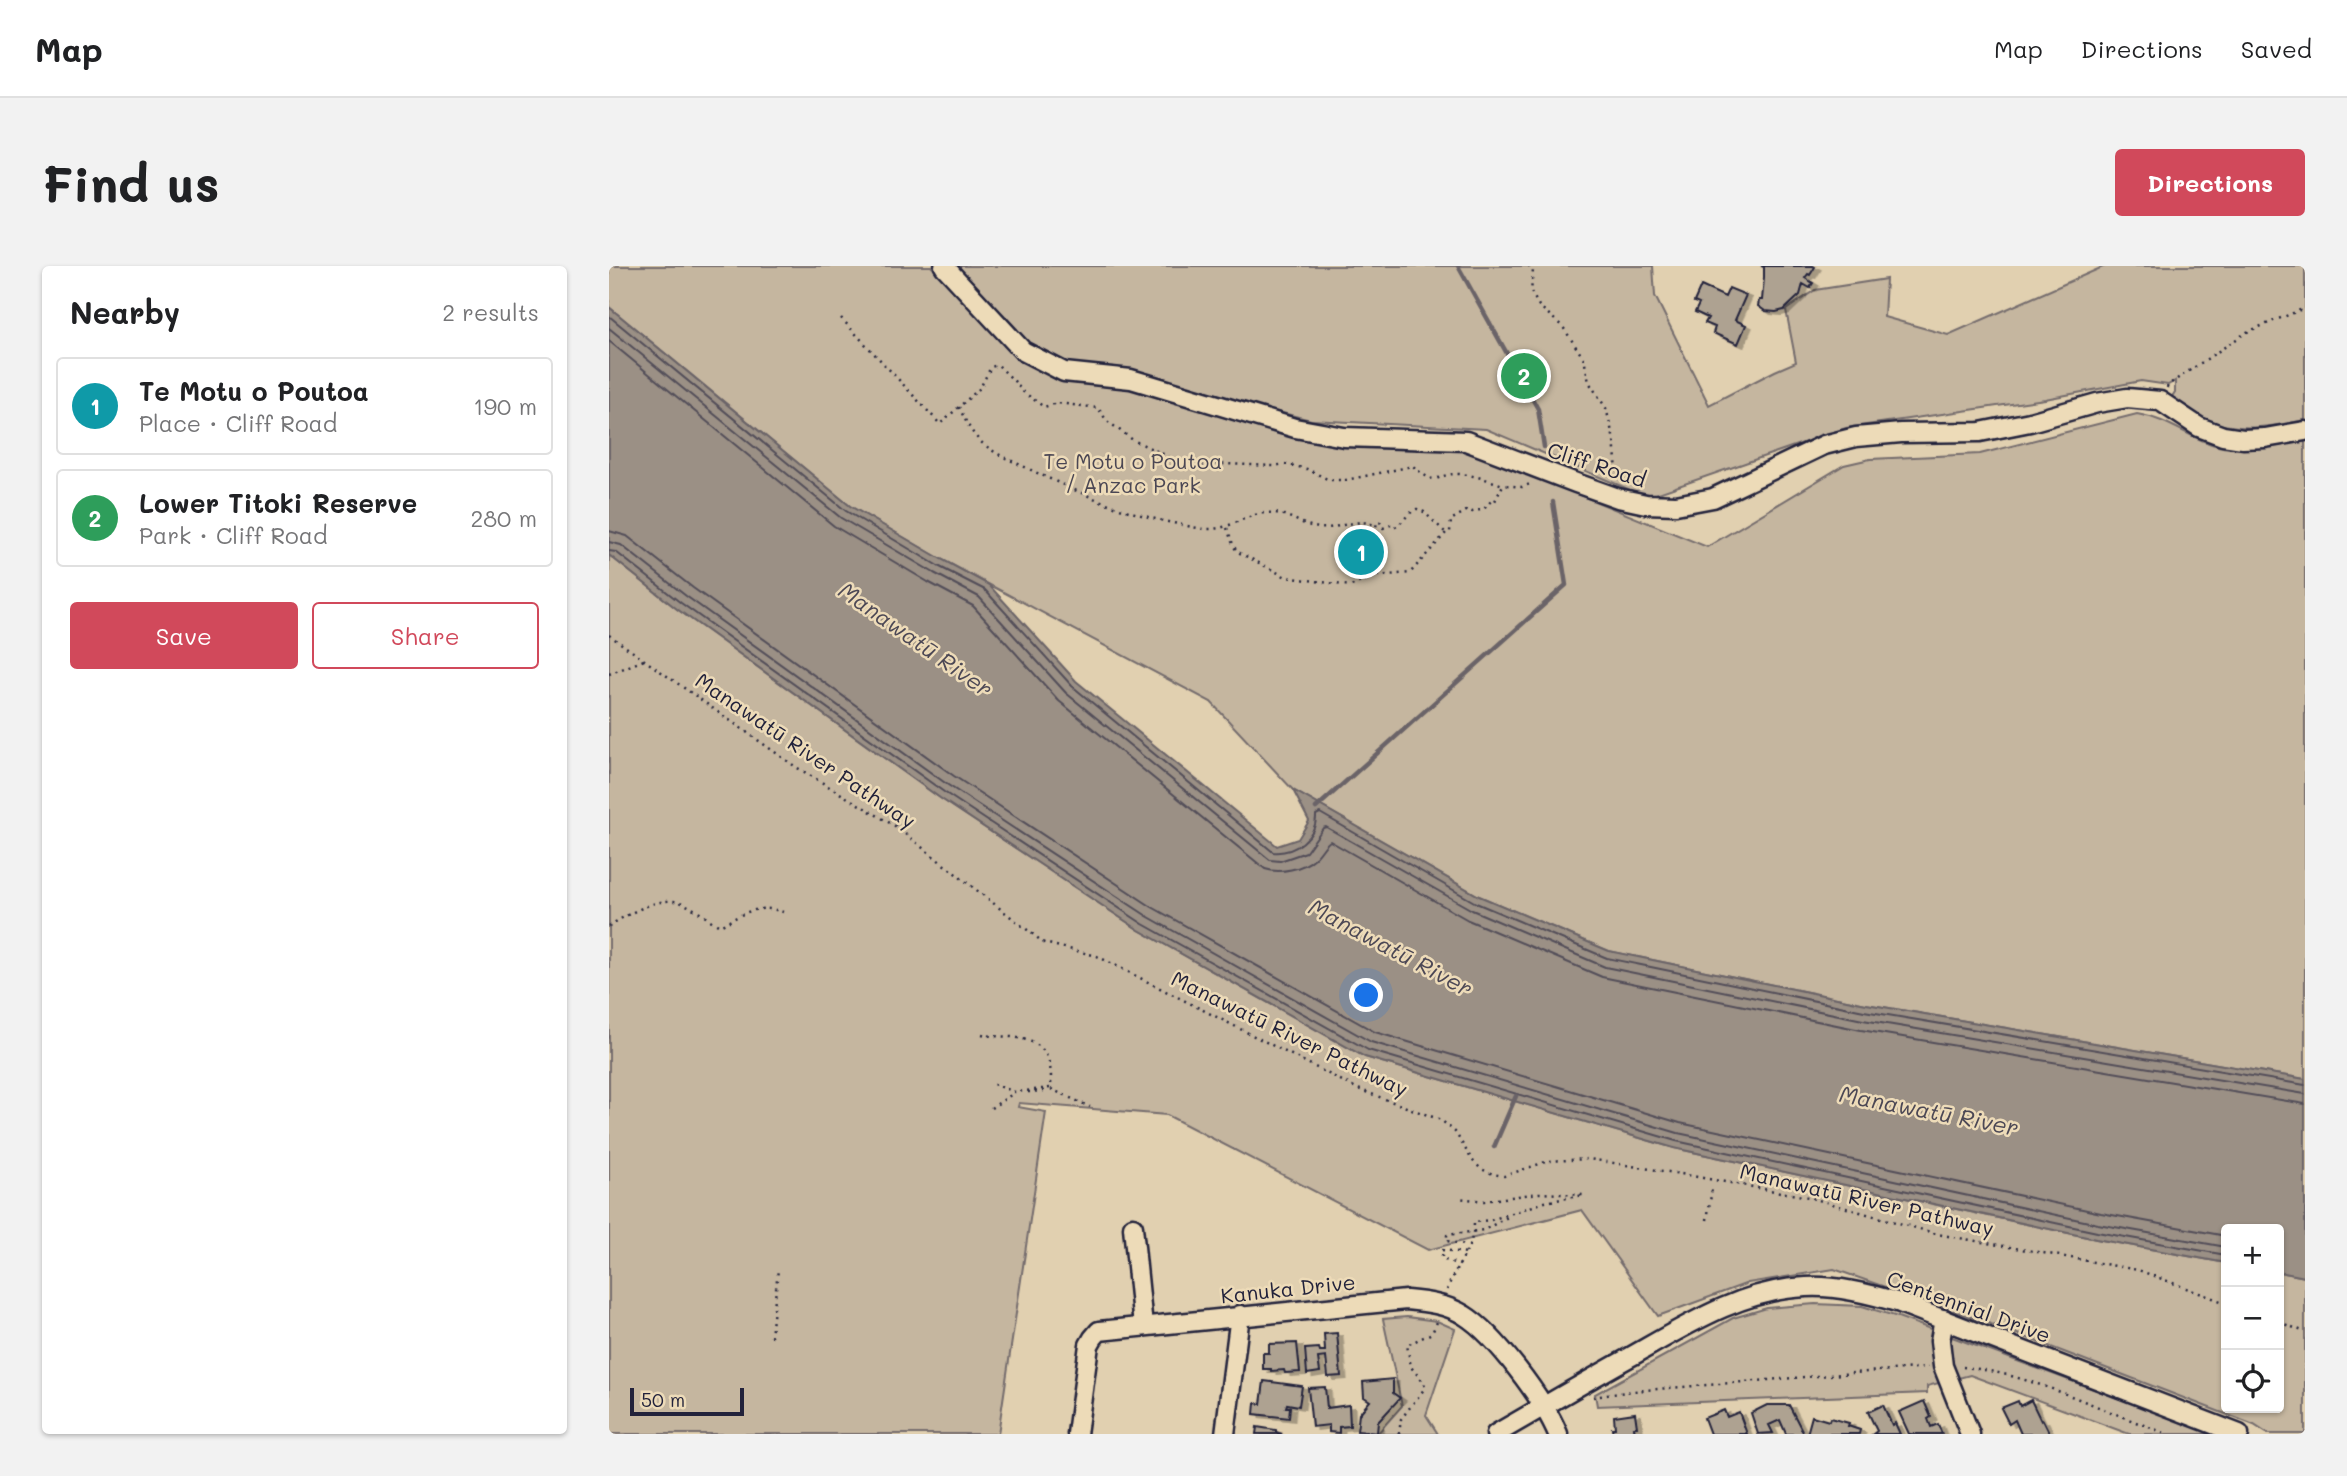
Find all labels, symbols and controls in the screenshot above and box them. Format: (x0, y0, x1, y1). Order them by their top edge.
text: Map (35, 27, 103, 70)
text: Map (1994, 33, 2043, 64)
text: Directions (2081, 33, 2203, 64)
text: Saved (2241, 33, 2312, 64)
button: Directions (2115, 149, 2305, 216)
text: Find us (42, 151, 220, 214)
text: Nearby (70, 292, 180, 332)
text: 2 results (442, 297, 539, 327)
pin: 2 (1501, 350, 1547, 402)
text: Te Motu o Poutoa (139, 374, 369, 408)
text: 1 (90, 391, 100, 421)
text: 190 m (473, 391, 537, 421)
text: Place · Cliff Road (139, 408, 337, 438)
street label: Cliff Road (1544, 435, 1650, 493)
park label: Te Motu o Poutoa / Anzac Park (1044, 447, 1222, 498)
text: Lower Titoki Reserve (139, 486, 417, 520)
text: 2 (89, 503, 101, 533)
text: 280 m (470, 503, 537, 533)
text: Park · Cliff Road (139, 520, 328, 550)
pin: 1 (1338, 526, 1384, 578)
water label: Manawatū River (833, 575, 999, 703)
button: Save (70, 602, 298, 669)
button: Share (312, 602, 539, 669)
street label: Manawatū River Pathway (691, 666, 921, 834)
water label: Manawatū River (1304, 891, 1478, 1003)
street label: Manawatū River Pathway (1167, 964, 1413, 1102)
your location (1349, 978, 1383, 1012)
water label: Manawatū River (1837, 1078, 2021, 1142)
street label: Manawatū River Pathway (1737, 1157, 1997, 1241)
map controls (2221, 1224, 2284, 1413)
button: + (2221, 1224, 2284, 1287)
street label: Centennial Drive (1884, 1264, 2054, 1348)
street label: Kanuka Drive (1219, 1267, 1357, 1309)
button: − (2221, 1287, 2284, 1350)
button: locate (2221, 1350, 2284, 1413)
scale bar (630, 1385, 744, 1417)
text: 50 m (641, 1387, 685, 1412)

